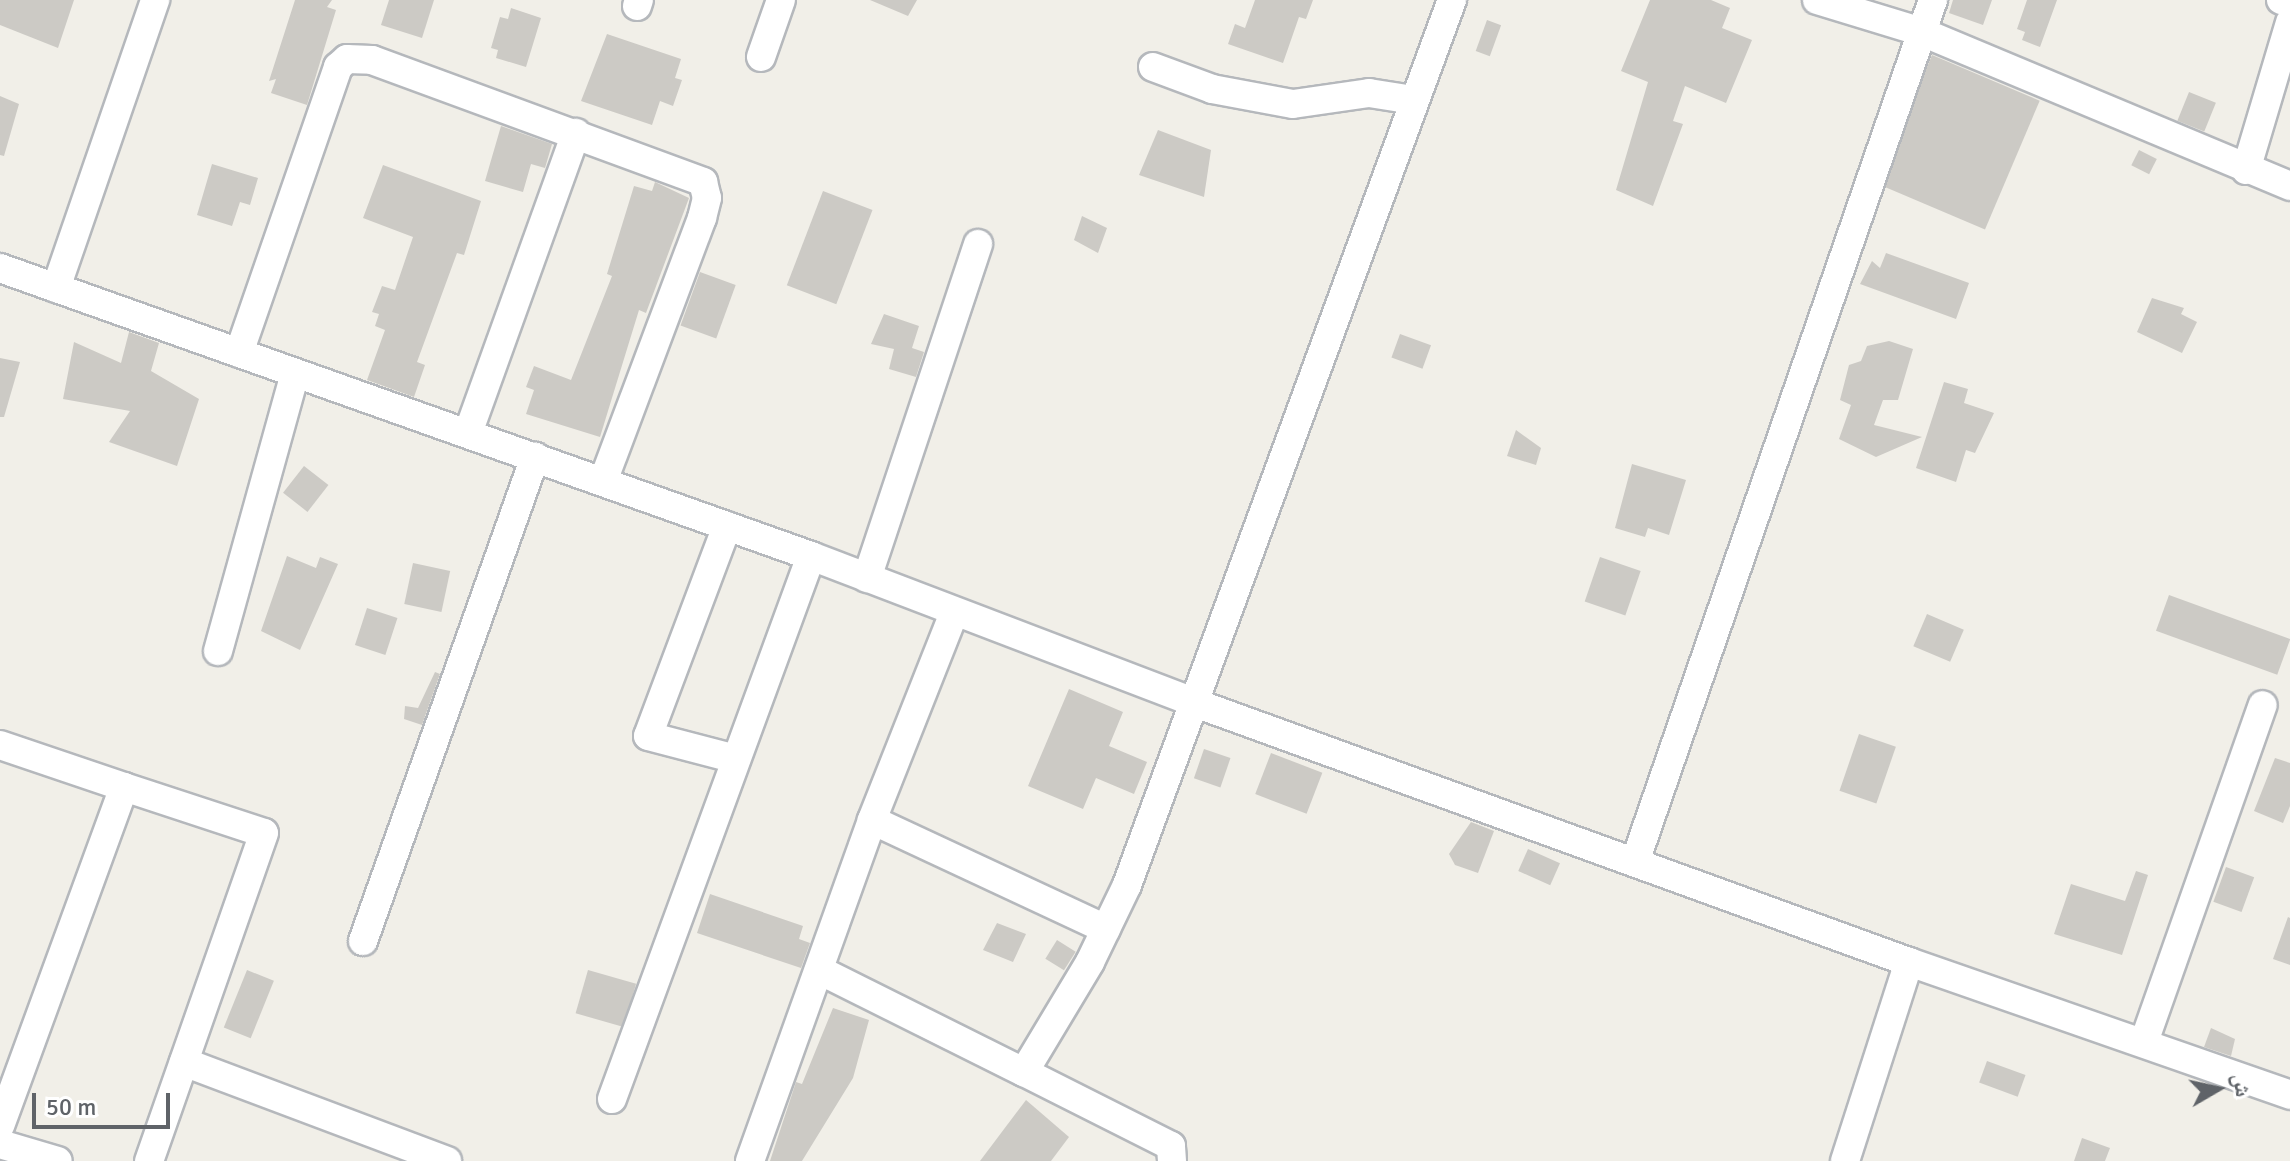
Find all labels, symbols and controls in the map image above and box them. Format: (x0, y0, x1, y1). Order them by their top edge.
north arrow (2178, 1049, 2258, 1129)
text: ش (2227, 1072, 2257, 1099)
scale bar (36, 1077, 174, 1127)
text: 50 m (46, 1092, 96, 1122)

